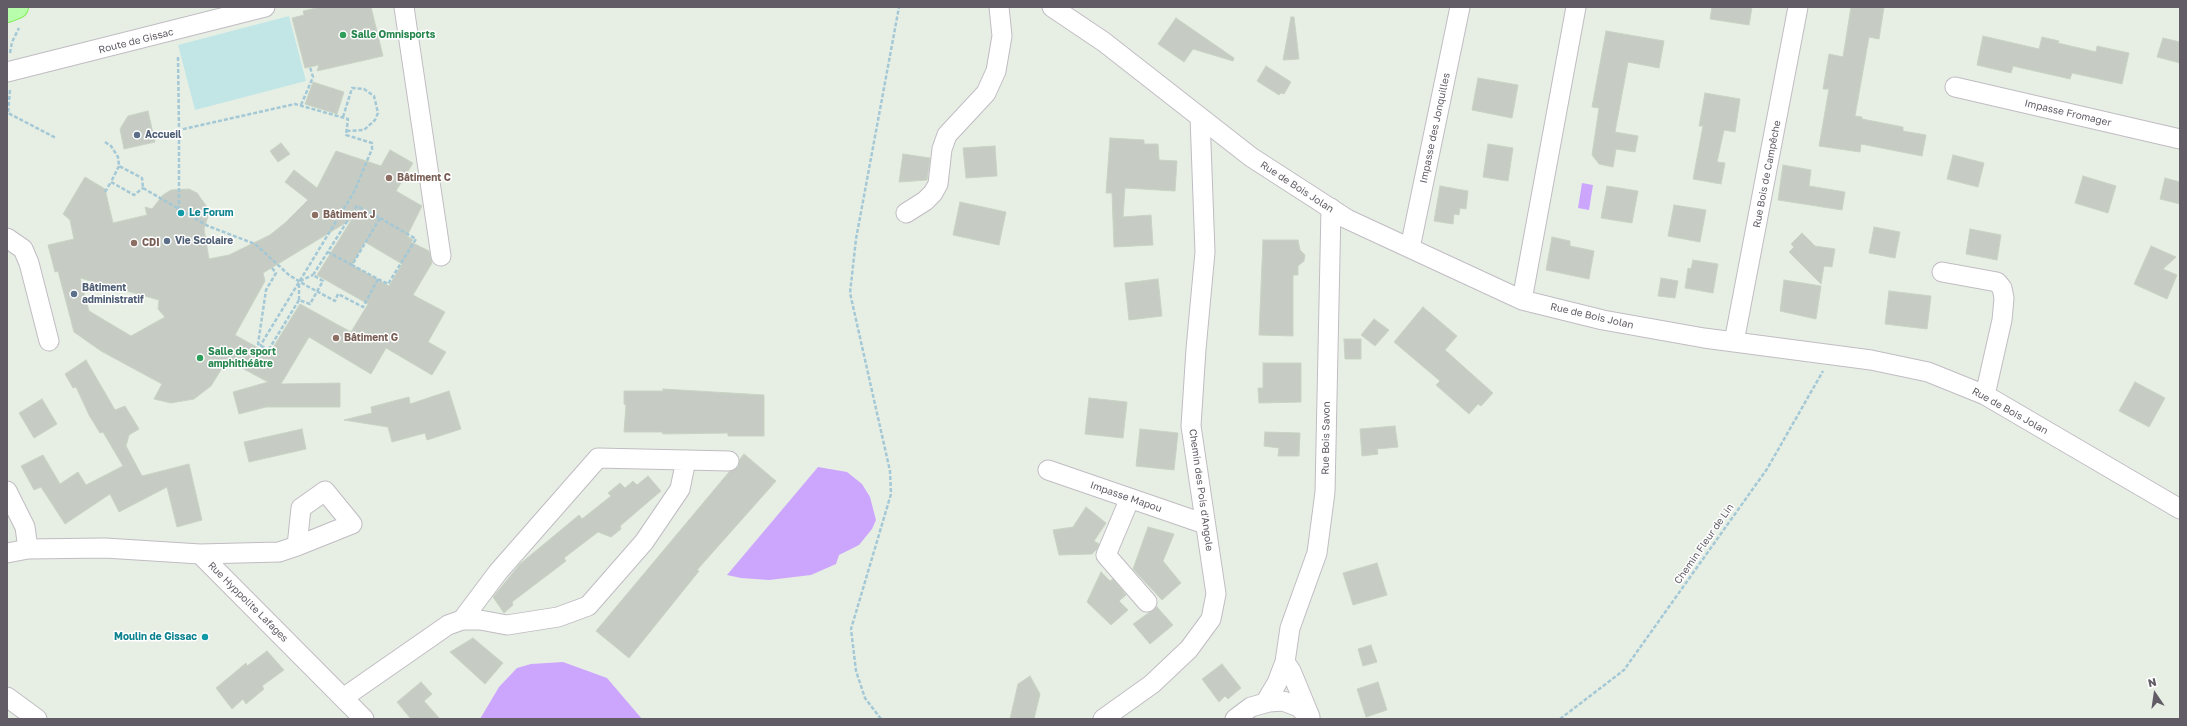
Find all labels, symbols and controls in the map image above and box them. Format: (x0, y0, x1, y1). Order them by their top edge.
street label: Route de Gissac (97, 26, 175, 56)
place label: Salle Omnisports (351, 29, 435, 41)
marker: Salle Omnisports (338, 30, 348, 40)
street label: Impasse des Jonquilles (1417, 72, 1453, 184)
street label: Impasse Fromager (2023, 97, 2113, 129)
street label: Rue Bois de Campêche (1751, 119, 1783, 229)
place label: Accueil (145, 129, 181, 141)
marker: Accueil (132, 130, 142, 140)
street label: Rue de Bois Jolan (1258, 159, 1336, 215)
place label: Bâtiment C (397, 172, 451, 184)
marker: Bâtiment C (384, 173, 394, 183)
place label: Le Forum (189, 207, 234, 219)
marker: Le Forum (176, 208, 186, 218)
place label: Bâtiment J (323, 209, 375, 221)
marker: Bâtiment J (310, 210, 320, 220)
place label: Vie Scolaire (175, 235, 233, 247)
marker: Vie Scolaire (162, 236, 172, 246)
place label: CDI (142, 237, 160, 249)
marker: CDI (129, 238, 139, 248)
place label: Bâtiment administratif (82, 282, 144, 306)
marker: Bâtiment administratif (69, 289, 79, 299)
street label: Rue de Bois Jolan (1549, 301, 1635, 331)
place label: Bâtiment G (344, 332, 398, 344)
marker: Bâtiment G (331, 333, 341, 343)
place label: Salle de sport amphithéâtre (208, 346, 276, 370)
marker: Salle de sport amphithéâtre (195, 353, 205, 363)
street label: Rue de Bois Jolan (1970, 385, 2050, 437)
street label: Rue Bois Savon (1319, 401, 1333, 475)
street label: Chemin des Pois d'Angole (1186, 428, 1216, 552)
street label: Impasse Mapou (1089, 479, 1163, 515)
street label: Chemin Fleur de Lin (1672, 502, 1736, 586)
street label: Rue Hyppolite Lafages (205, 559, 291, 645)
place label: Moulin de Gissac (114, 631, 197, 643)
marker: Moulin de Gissac (200, 632, 210, 642)
north arrow (2135, 674, 2175, 714)
text: N (2147, 675, 2158, 689)

